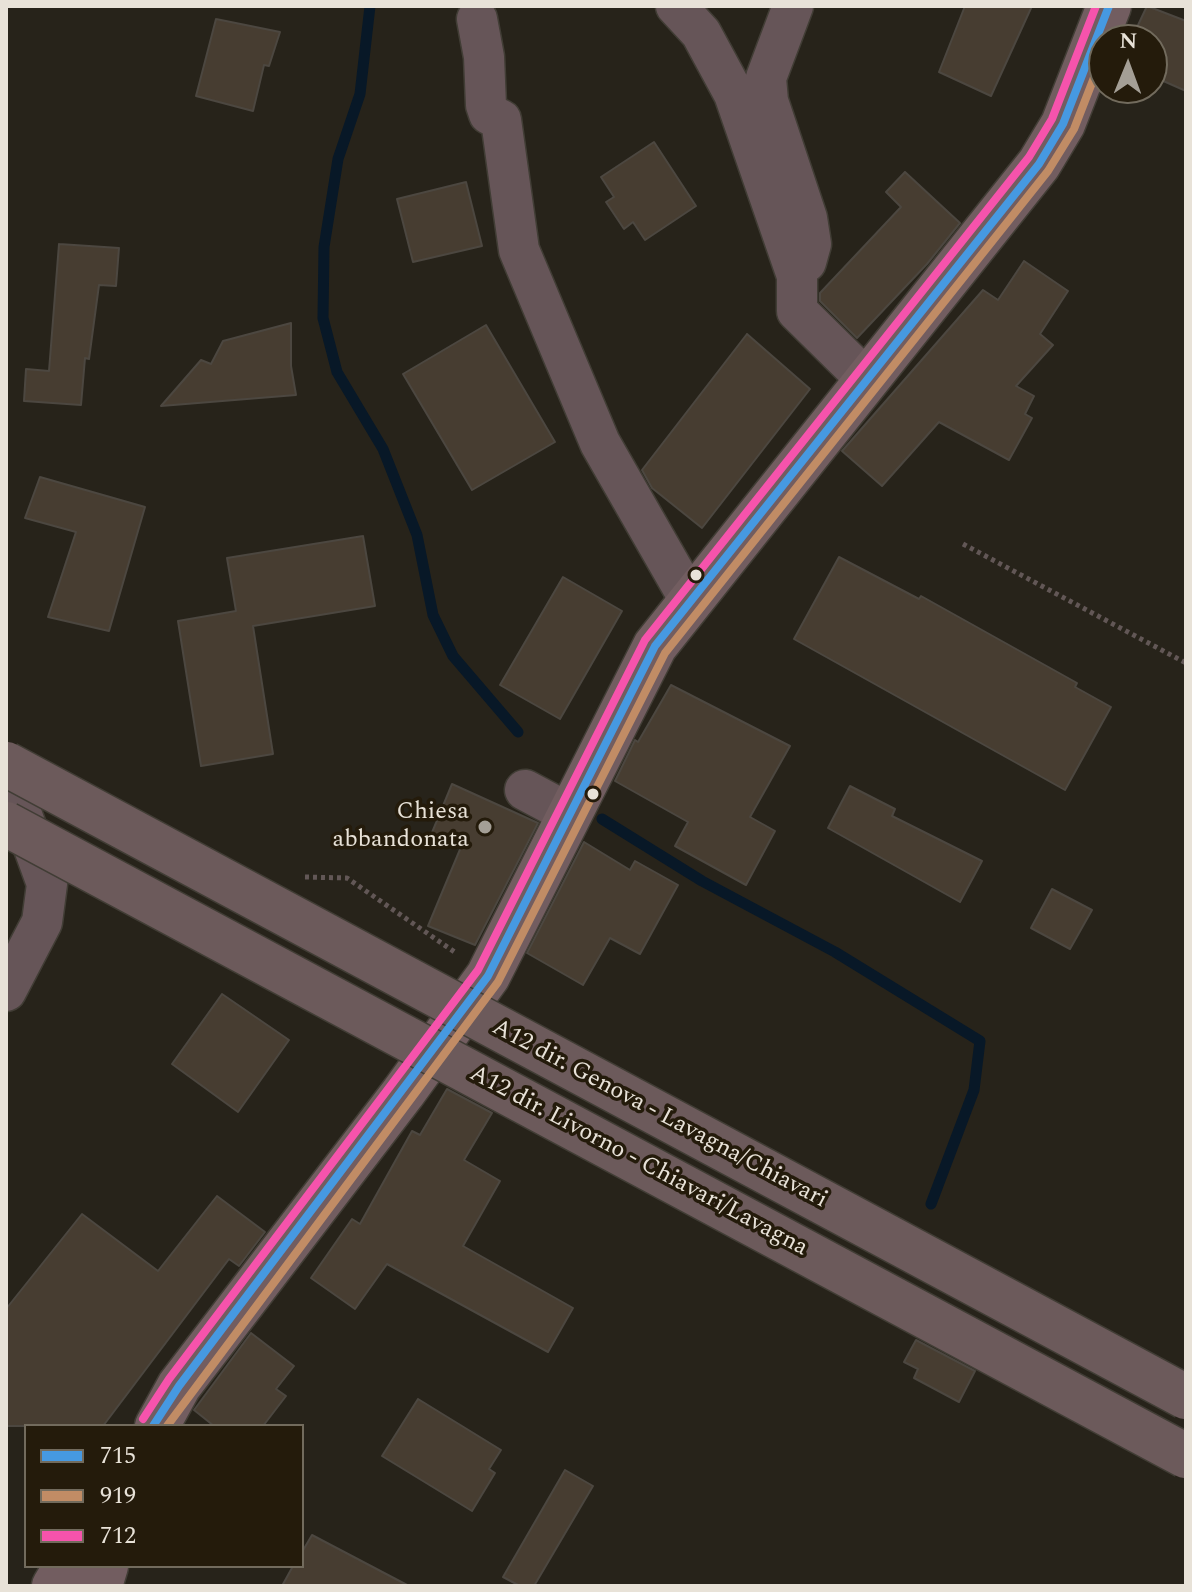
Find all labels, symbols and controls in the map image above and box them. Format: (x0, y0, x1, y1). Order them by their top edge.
north arrow (1088, 24, 1168, 104)
text: N (1119, 25, 1138, 58)
unlabelled marker (688, 567, 704, 583)
unlabelled marker (585, 786, 601, 802)
place label: Chiesa abbandonata (333, 799, 469, 855)
marker: Chiesa abbandonata (476, 818, 494, 836)
street label: A12 dir. Genova - Lavagna/Chiavari (486, 1014, 832, 1216)
street label: A12 dir. Livorno - Chiavari/Lavagna (464, 1060, 812, 1264)
legend (24, 1424, 304, 1568)
text: 715 (100, 1438, 136, 1474)
text: 919 (100, 1478, 136, 1514)
text: 712 (100, 1518, 136, 1554)

